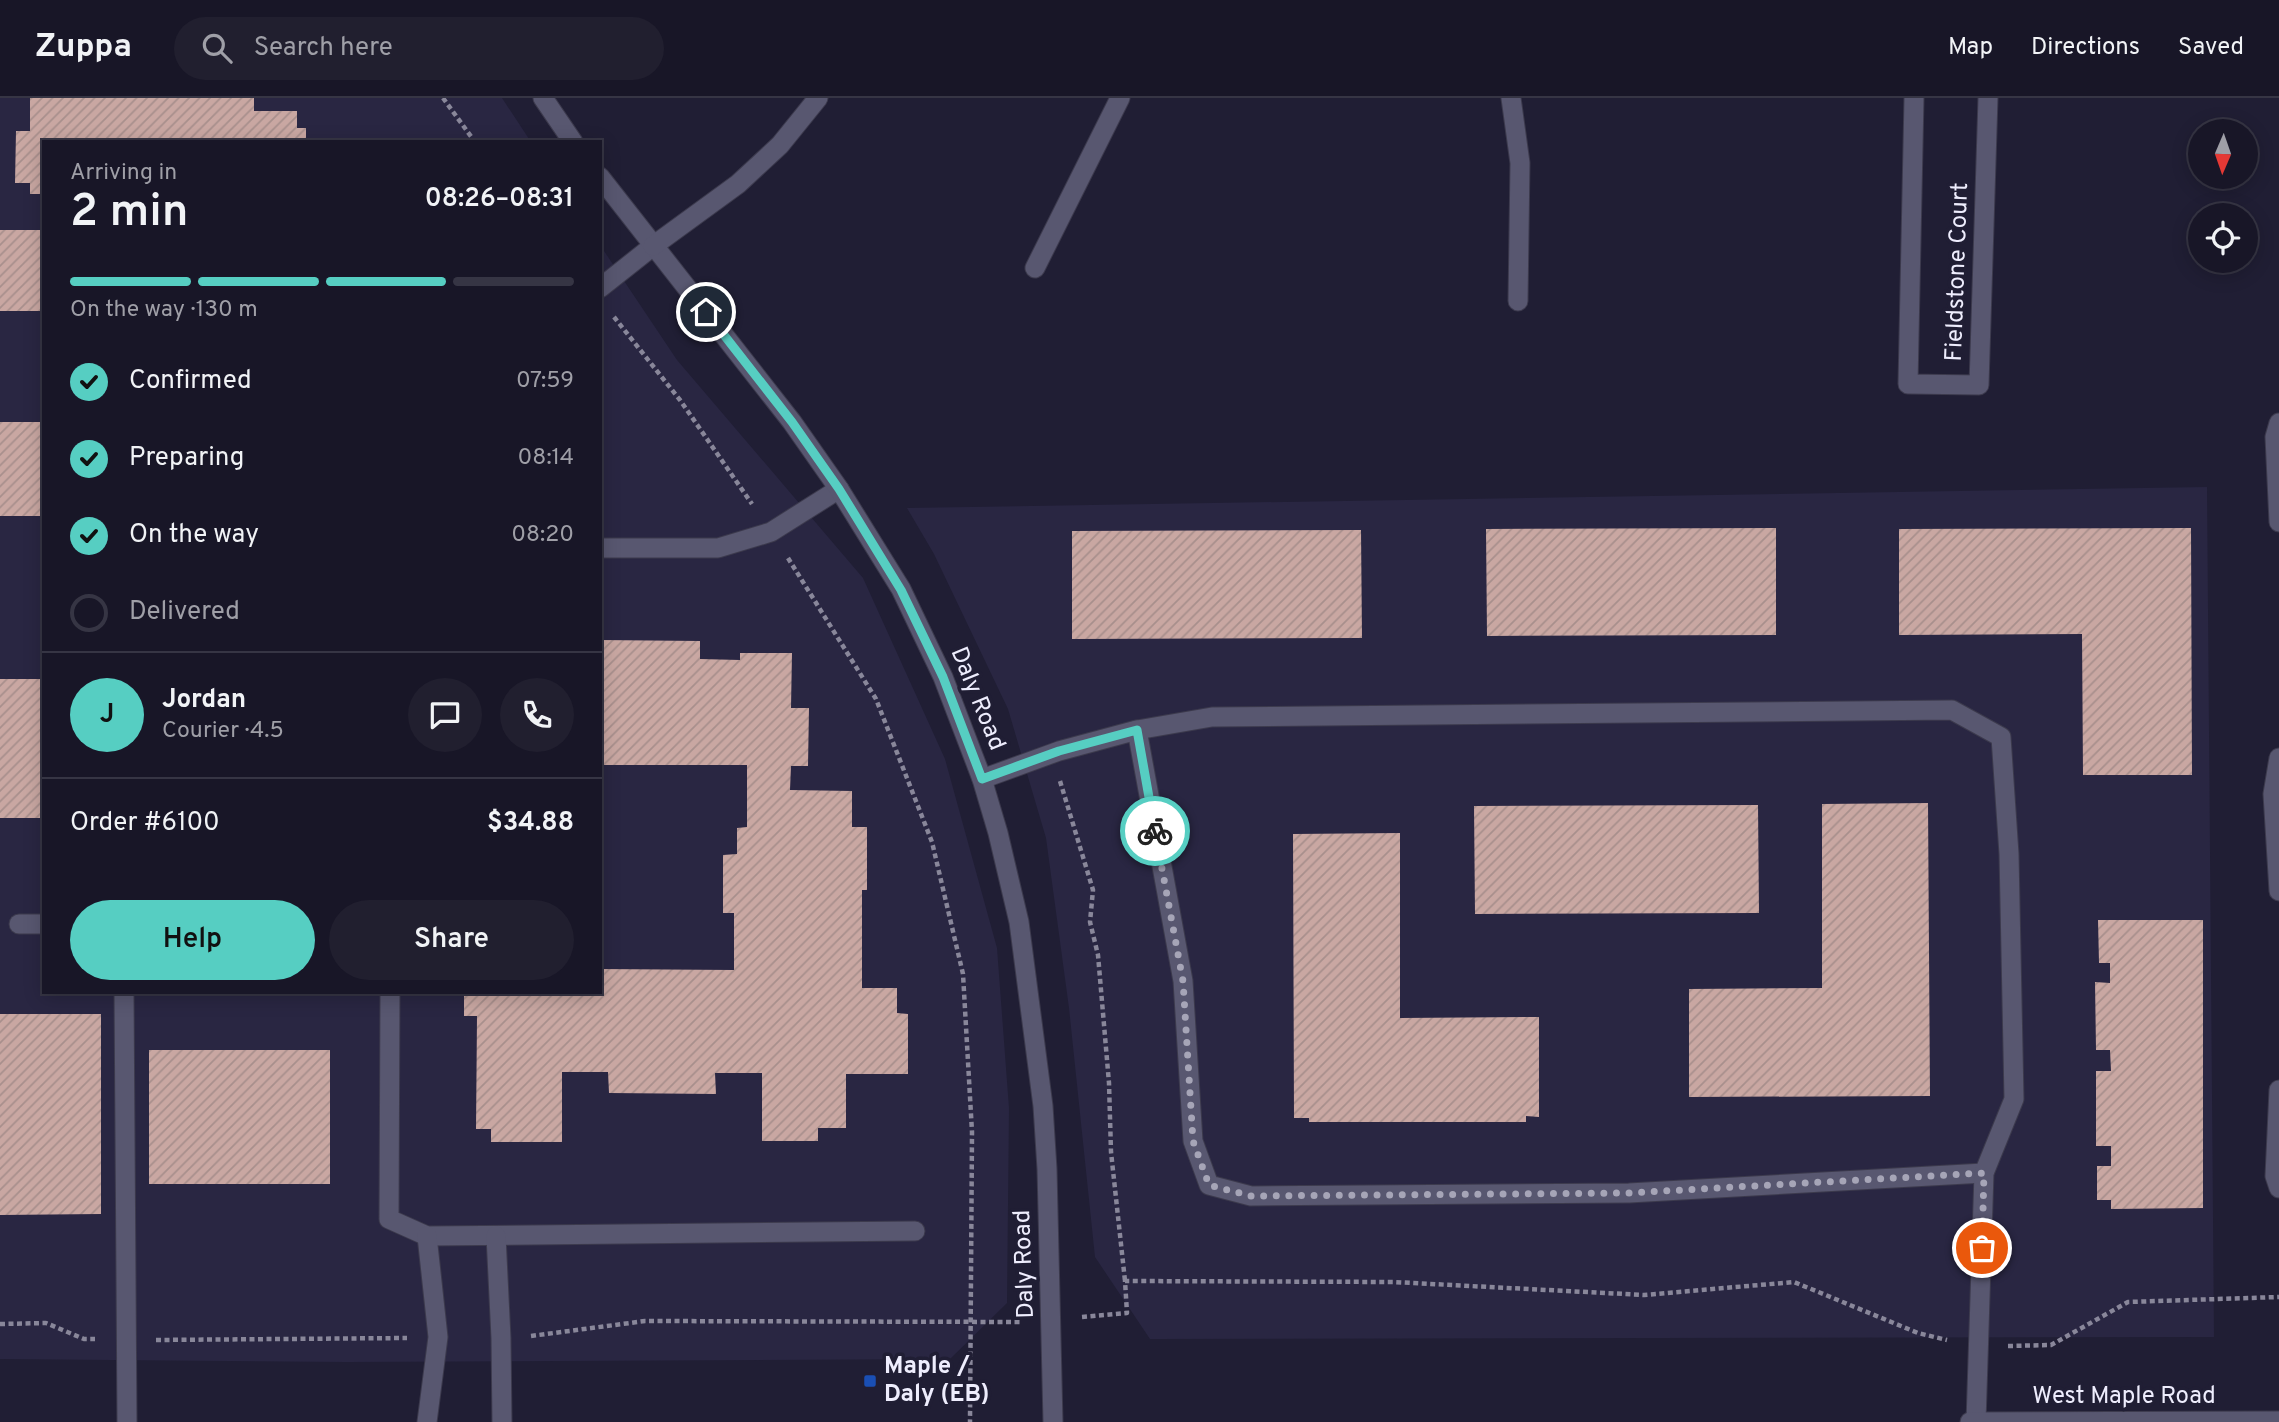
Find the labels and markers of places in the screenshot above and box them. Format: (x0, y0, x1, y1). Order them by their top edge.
pin (676, 282, 736, 342)
pin (1952, 1218, 2012, 1278)
place label: Maple / Daly (EB) (884, 1352, 989, 1410)
marker: Maple / Daly (EB) (862, 1373, 878, 1389)

